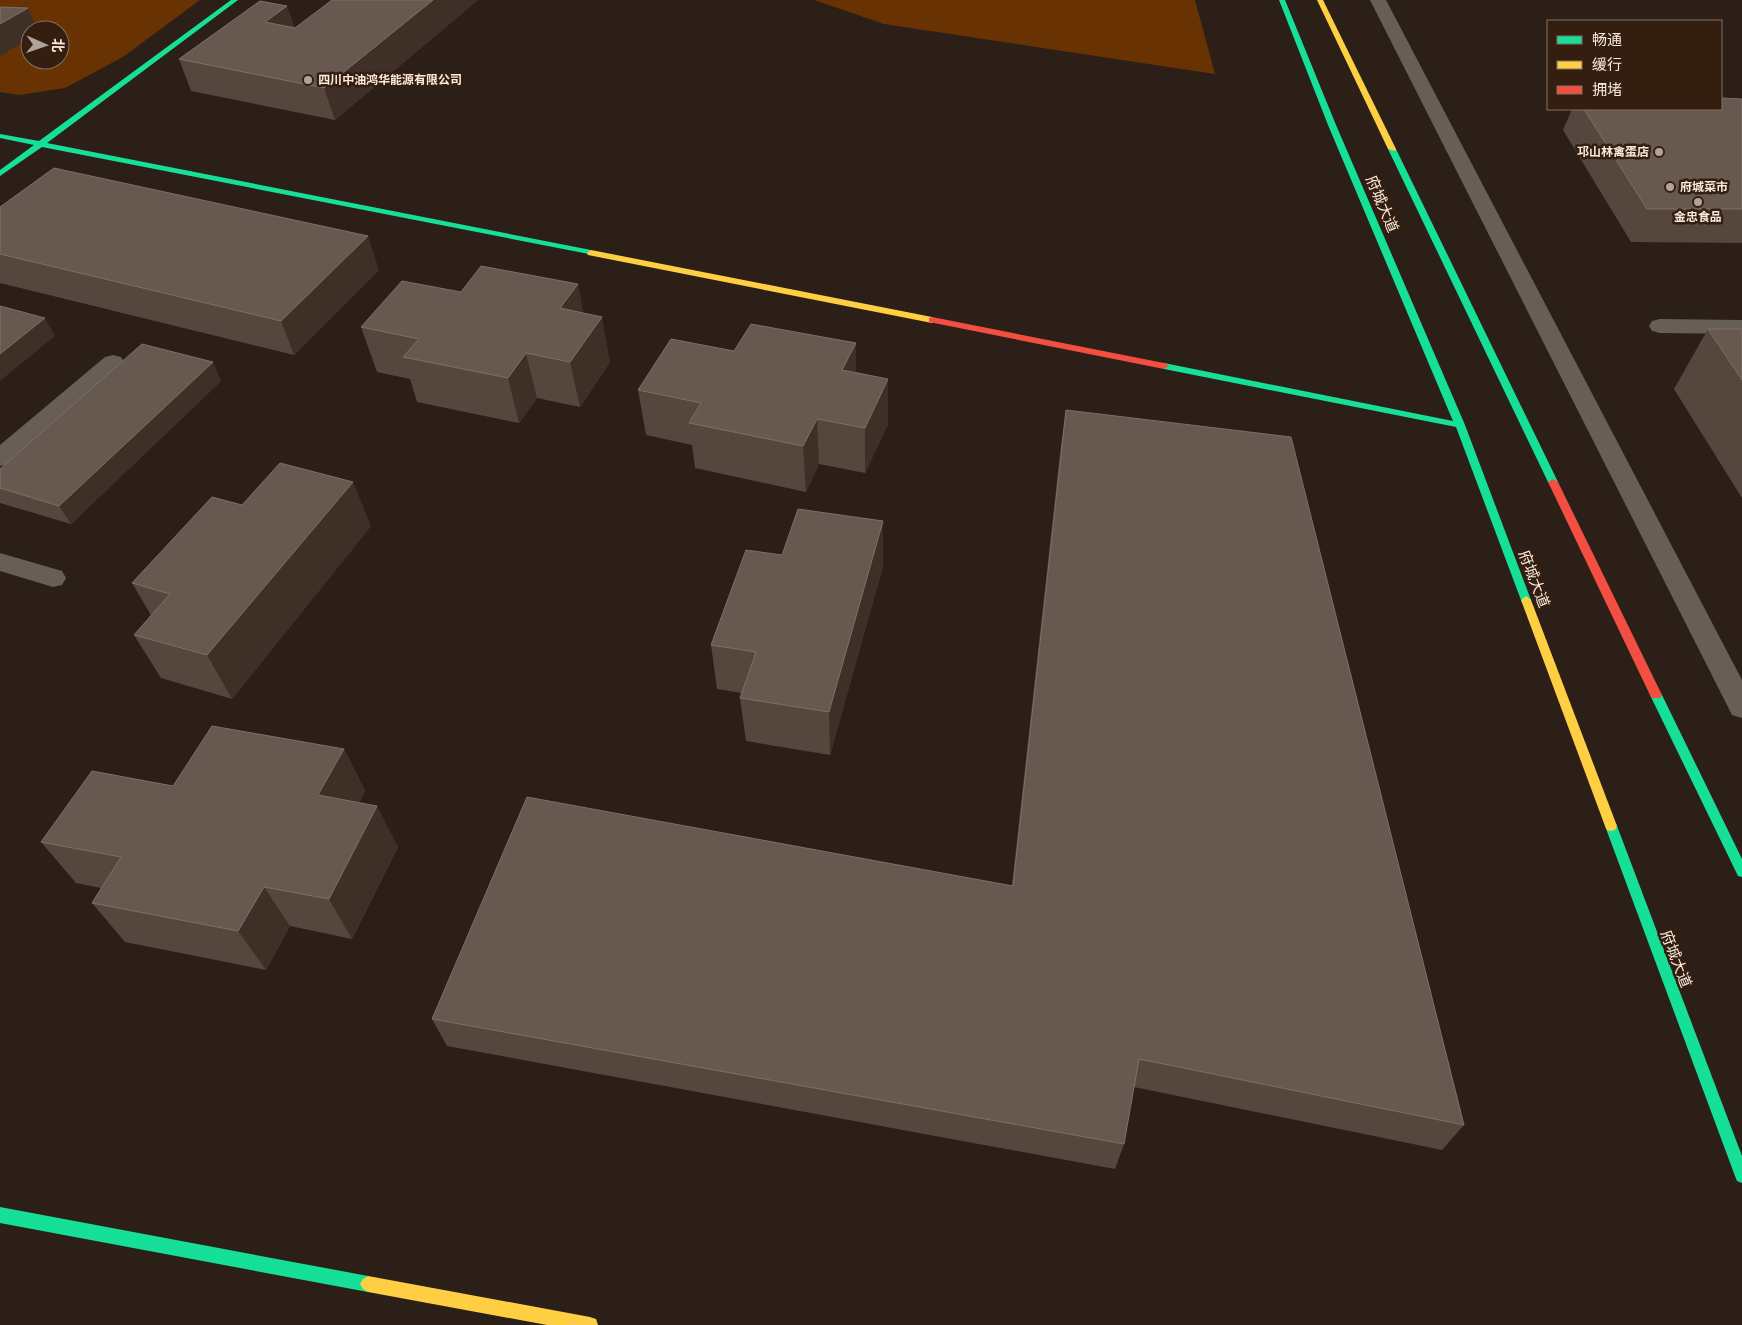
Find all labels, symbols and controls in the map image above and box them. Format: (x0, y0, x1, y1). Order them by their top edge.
north arrow (20, 20, 70, 70)
legend (1547, 20, 1722, 110)
text: 畅通 (1592, 30, 1622, 49)
text: 北 (49, 38, 67, 53)
text: 缓行 (1592, 55, 1622, 74)
place label: 四川中油鸿华能源有限公司 (318, 72, 462, 87)
marker: 四川中油鸿华能源有限公司 (302, 74, 314, 86)
text: 拥堵 (1592, 80, 1622, 99)
place label: 邛山林禽蛋店 (1577, 144, 1649, 159)
marker: 邛山林禽蛋店 (1653, 146, 1665, 158)
street label: 府城大道 (1362, 172, 1403, 235)
place label: 府城菜市 (1680, 179, 1728, 194)
marker: 府城菜市 (1664, 181, 1676, 193)
marker: 金忠食品 (1692, 196, 1704, 208)
place label: 金忠食品 (1674, 209, 1722, 224)
street label: 府城大道 (1515, 547, 1554, 610)
street label: 府城大道 (1657, 927, 1696, 990)

